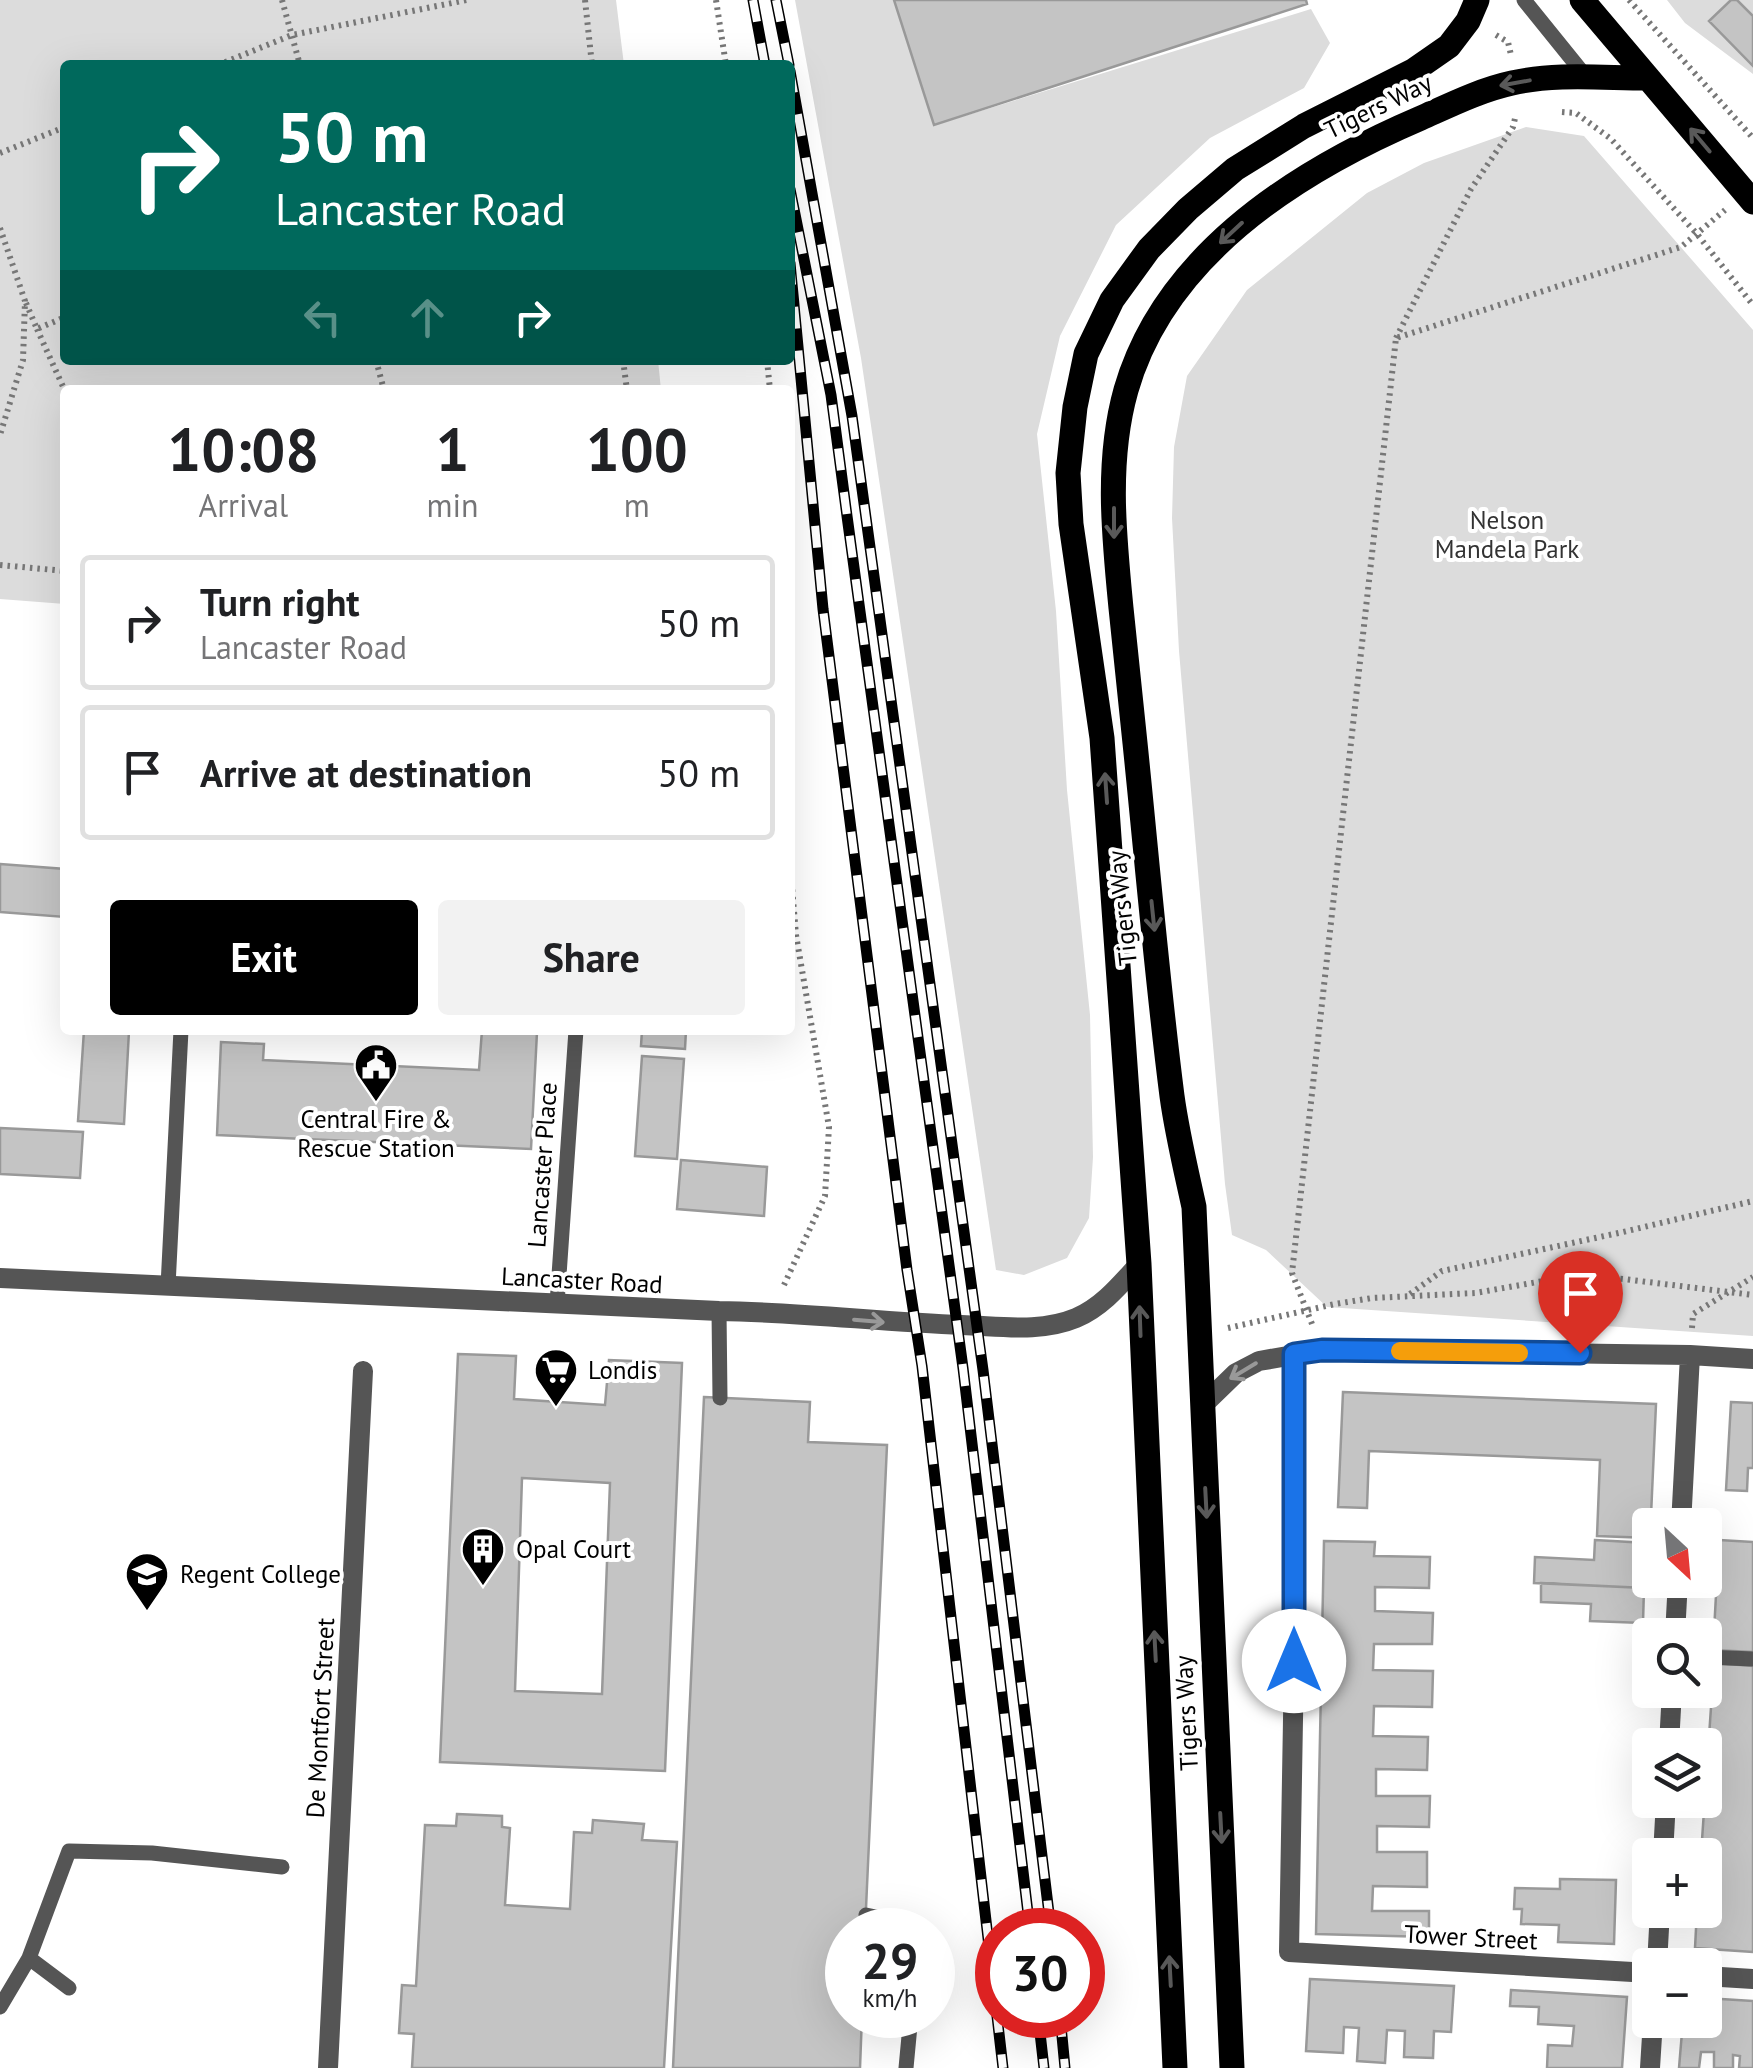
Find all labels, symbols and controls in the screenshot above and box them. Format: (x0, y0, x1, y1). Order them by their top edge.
street label: Tigers Way (1319, 66, 1437, 146)
one-way arrow (1500, 74, 1532, 93)
text: 50 m (275, 91, 428, 181)
icon: right (110, 100, 240, 230)
one-way arrow (1689, 128, 1712, 153)
text: Lancaster Road (275, 179, 566, 237)
one-way arrow (1219, 221, 1243, 245)
icon: left (295, 290, 350, 345)
icon: ahead (400, 290, 455, 345)
icon: right (505, 290, 560, 345)
text: 10:08 (167, 410, 319, 488)
text: 1 (436, 410, 470, 488)
text: 100 (586, 410, 688, 488)
text: Arrival (198, 484, 288, 526)
text: min (427, 484, 479, 526)
text: m (624, 484, 650, 526)
park label: Nelson Mandela Park (1435, 504, 1579, 565)
one-way arrow (1104, 506, 1124, 538)
text: Turn right (200, 577, 360, 626)
icon: right (115, 595, 170, 650)
text: 50 m (658, 598, 740, 647)
text: Lancaster Road (200, 626, 407, 668)
icon: arrive (115, 745, 170, 800)
text: Arrive at destination (200, 748, 532, 797)
text: 50 m (658, 748, 740, 797)
one-way arrow (1096, 772, 1115, 804)
street label: Tigers Way (1100, 848, 1144, 967)
one-way arrow (1144, 899, 1163, 931)
button: Exit (110, 900, 418, 1015)
button: Share (438, 900, 745, 1015)
public building icon: Central Fire & Rescue Station (353, 1042, 399, 1103)
street label: Lancaster Place (520, 1081, 564, 1249)
place label: Central Fire & Rescue Station (297, 1103, 455, 1164)
pin (1538, 1251, 1623, 1354)
street label: Lancaster Road (500, 1260, 664, 1300)
icon: arrive (1553, 1266, 1608, 1321)
one-way arrow (1131, 1306, 1150, 1338)
one-way arrow (853, 1311, 885, 1330)
supermarket icon: Londis (533, 1347, 579, 1408)
place label: Londis (588, 1354, 657, 1386)
one-way arrow (1229, 1361, 1258, 1381)
one-way arrow (1197, 1486, 1216, 1518)
north arrow (1632, 1508, 1722, 1598)
map controls (1632, 1508, 1722, 2038)
building icon: Opal Court (460, 1526, 506, 1587)
place label: Opal Court (516, 1533, 632, 1565)
school or university icon: Regent College (124, 1551, 170, 1612)
place label: Regent College (180, 1558, 341, 1590)
position arrow (1242, 1609, 1346, 1713)
street label: De Montfort Street (299, 1617, 341, 1819)
button: search (1632, 1618, 1722, 1708)
one-way arrow (1145, 1630, 1164, 1662)
street label: Tigers Way (1167, 1654, 1205, 1772)
button: layers (1632, 1728, 1722, 1818)
one-way arrow (1212, 1811, 1231, 1843)
button: + (1632, 1838, 1722, 1928)
speed limit sign: 30 (975, 1908, 1105, 2038)
street label: Tower Street (1403, 1918, 1539, 1957)
text: 29 (862, 1928, 918, 1993)
button: − (1632, 1948, 1722, 2038)
one-way arrow (1160, 1955, 1179, 1987)
text: km/h (863, 1982, 917, 2014)

